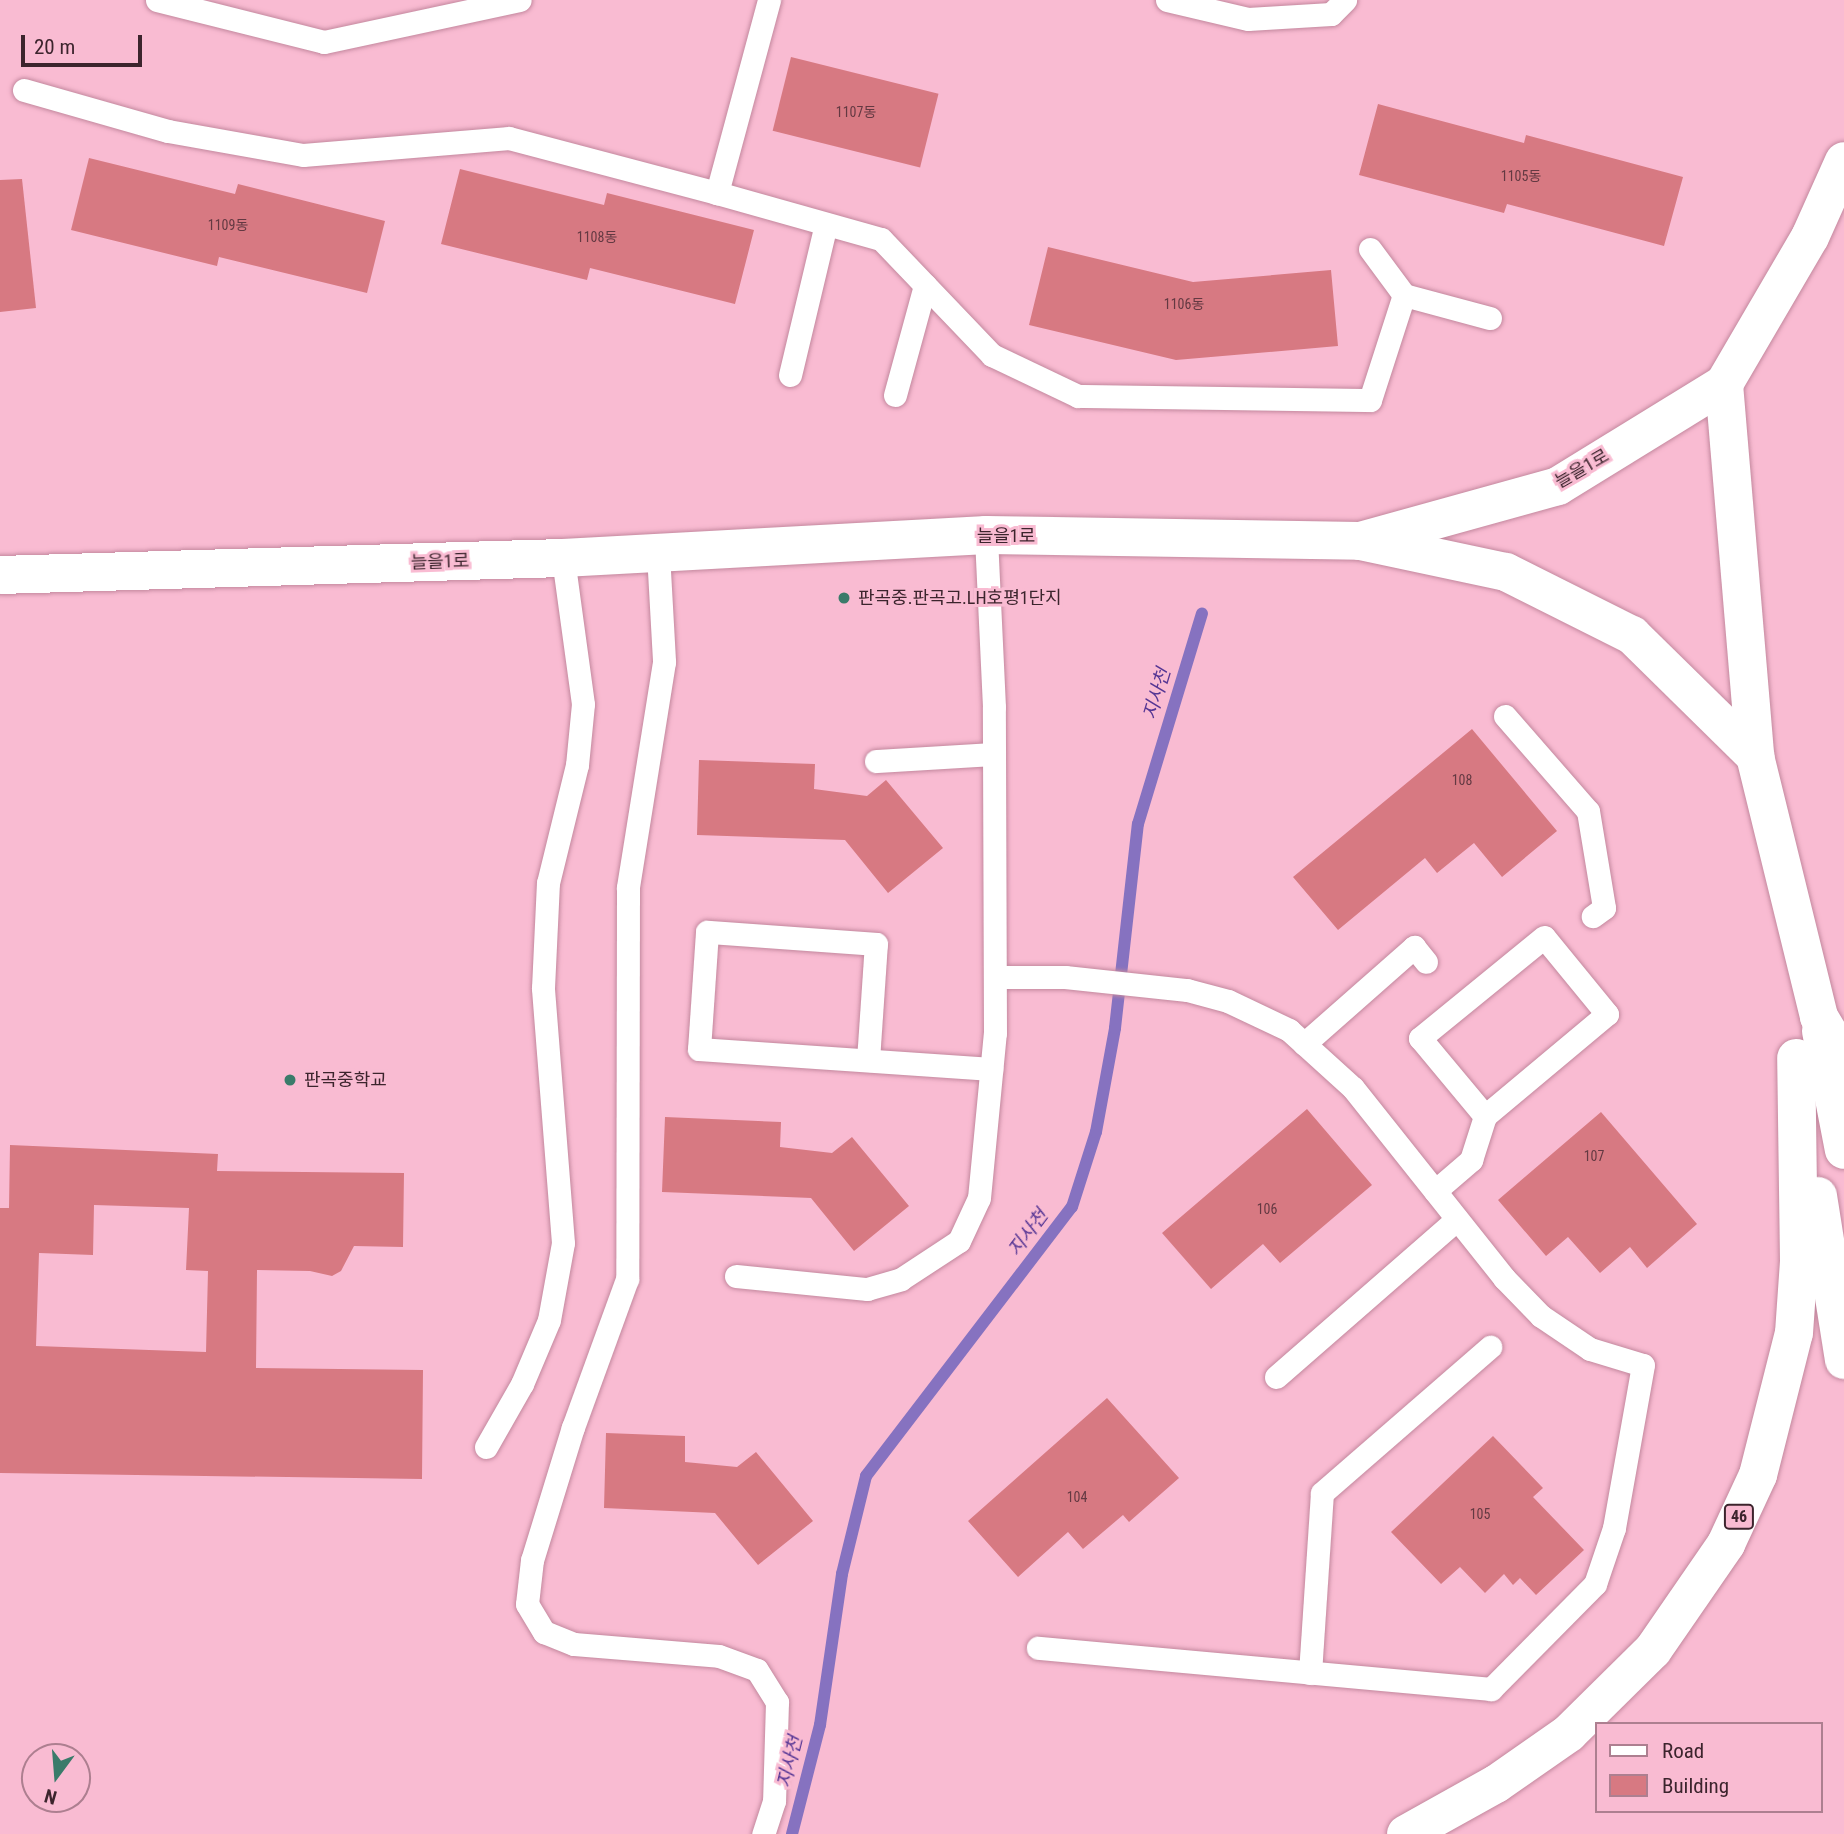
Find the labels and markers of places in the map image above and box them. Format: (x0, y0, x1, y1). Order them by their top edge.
place label: 판곡중.판곡고.LH호평1단지 (858, 587, 1062, 609)
marker: 판곡중.판곡고.LH호평1단지 (836, 590, 852, 606)
place label: 판곡중학교 (304, 1069, 387, 1091)
marker: 판곡중학교 (282, 1072, 298, 1088)

